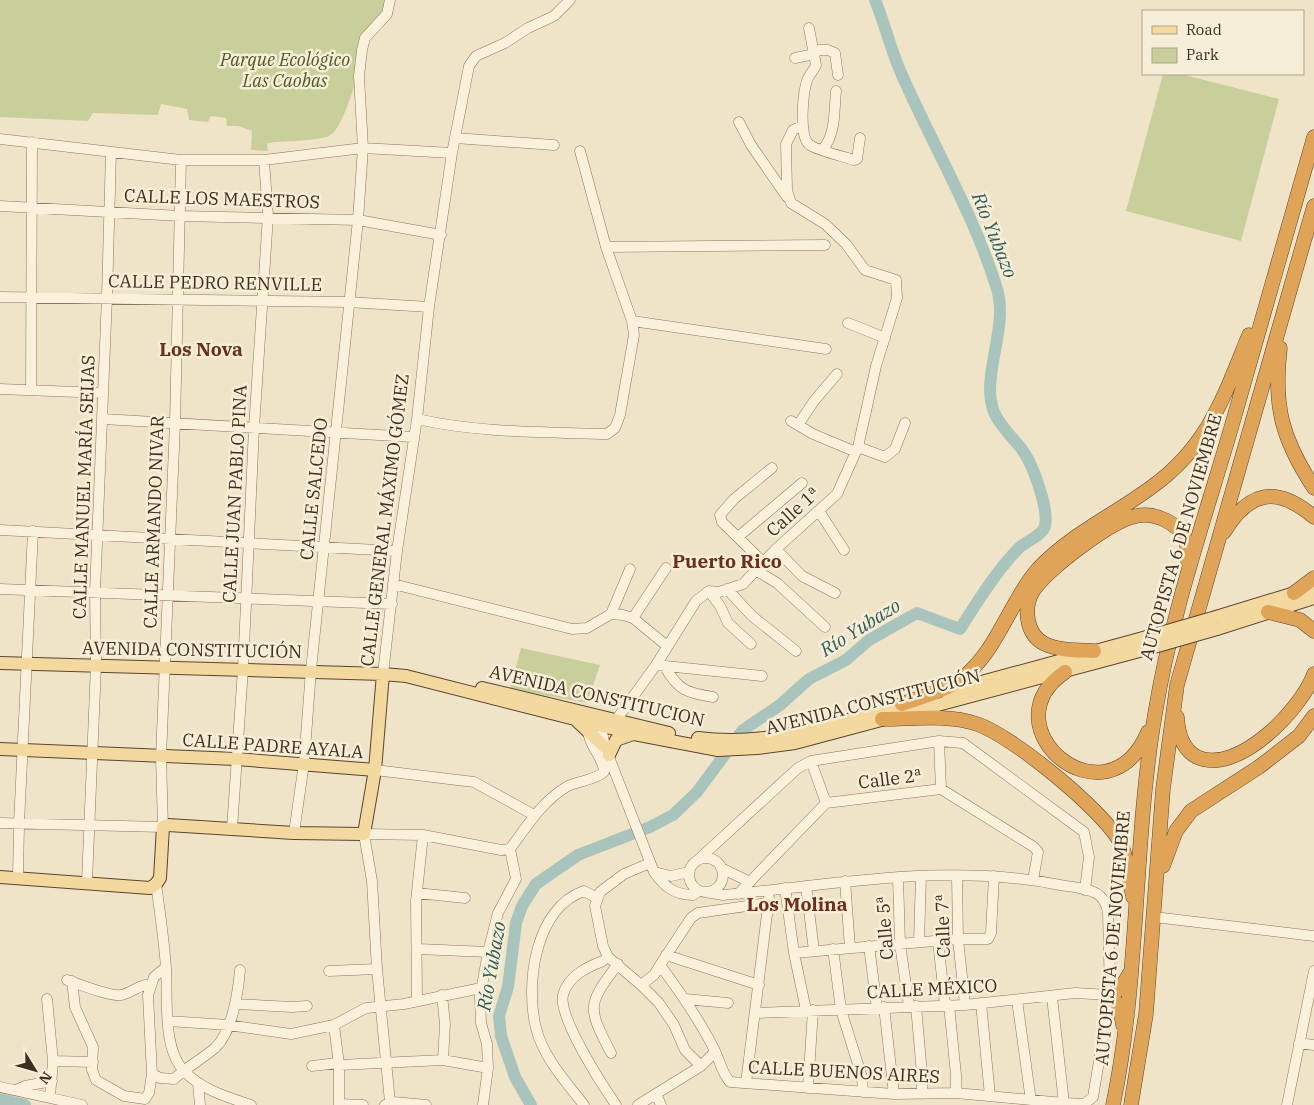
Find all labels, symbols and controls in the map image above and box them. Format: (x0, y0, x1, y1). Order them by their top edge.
legend (1142, 10, 1304, 75)
text: Road (1186, 20, 1222, 39)
text: Park (1186, 45, 1219, 64)
park label: Parque Ecológico Las Caobas (219, 48, 350, 92)
street label: CALLE LOS MAESTROS (124, 184, 320, 213)
water label: Río Yubazo (967, 188, 1023, 281)
street label: CALLE PEDRO RENVILLE (108, 269, 322, 296)
district label: Los Nova (159, 337, 243, 361)
street label: CALLE MANUEL MARÍA SEIJAS (67, 354, 100, 620)
street label: CALLE GENERAL MÁXIMO GÓMEZ (355, 372, 414, 668)
street label: CALLE JUAN PABLO PINA (217, 384, 252, 604)
street label: AUTOPISTA 6 DE NOVIEMBRE (1134, 411, 1227, 663)
street label: CALLE ARMANDO NIVAR (138, 415, 169, 629)
street label: CALLE SALCEDO (295, 417, 332, 561)
street label: Calle 1ª (761, 482, 824, 542)
district label: Puerto Rico (672, 549, 782, 573)
water label: Río Yubazo (814, 593, 905, 662)
street label: AVENIDA CONSTITUCIÓN (82, 636, 302, 663)
street label: AVENIDA CONSTITUCION (487, 660, 707, 732)
street label: AVENIDA CONSTITUCIÓN (763, 664, 983, 739)
street label: CALLE PADRE AYALA (182, 728, 365, 763)
street label: Calle 2ª (857, 763, 923, 794)
street label: AUTOPISTA 6 DE NOVIEMBRE (1090, 810, 1135, 1066)
district label: Los Molina (747, 892, 848, 916)
street label: Calle 7ª (930, 894, 955, 958)
street label: Calle 5ª (871, 895, 898, 961)
water label: Río Yubazo (471, 919, 511, 1014)
street label: CALLE MÉXICO (866, 974, 998, 1003)
north arrow (10, 1045, 60, 1095)
street label: CALLE BUENOS AIRES (747, 1055, 941, 1088)
text: N (35, 1068, 56, 1088)

